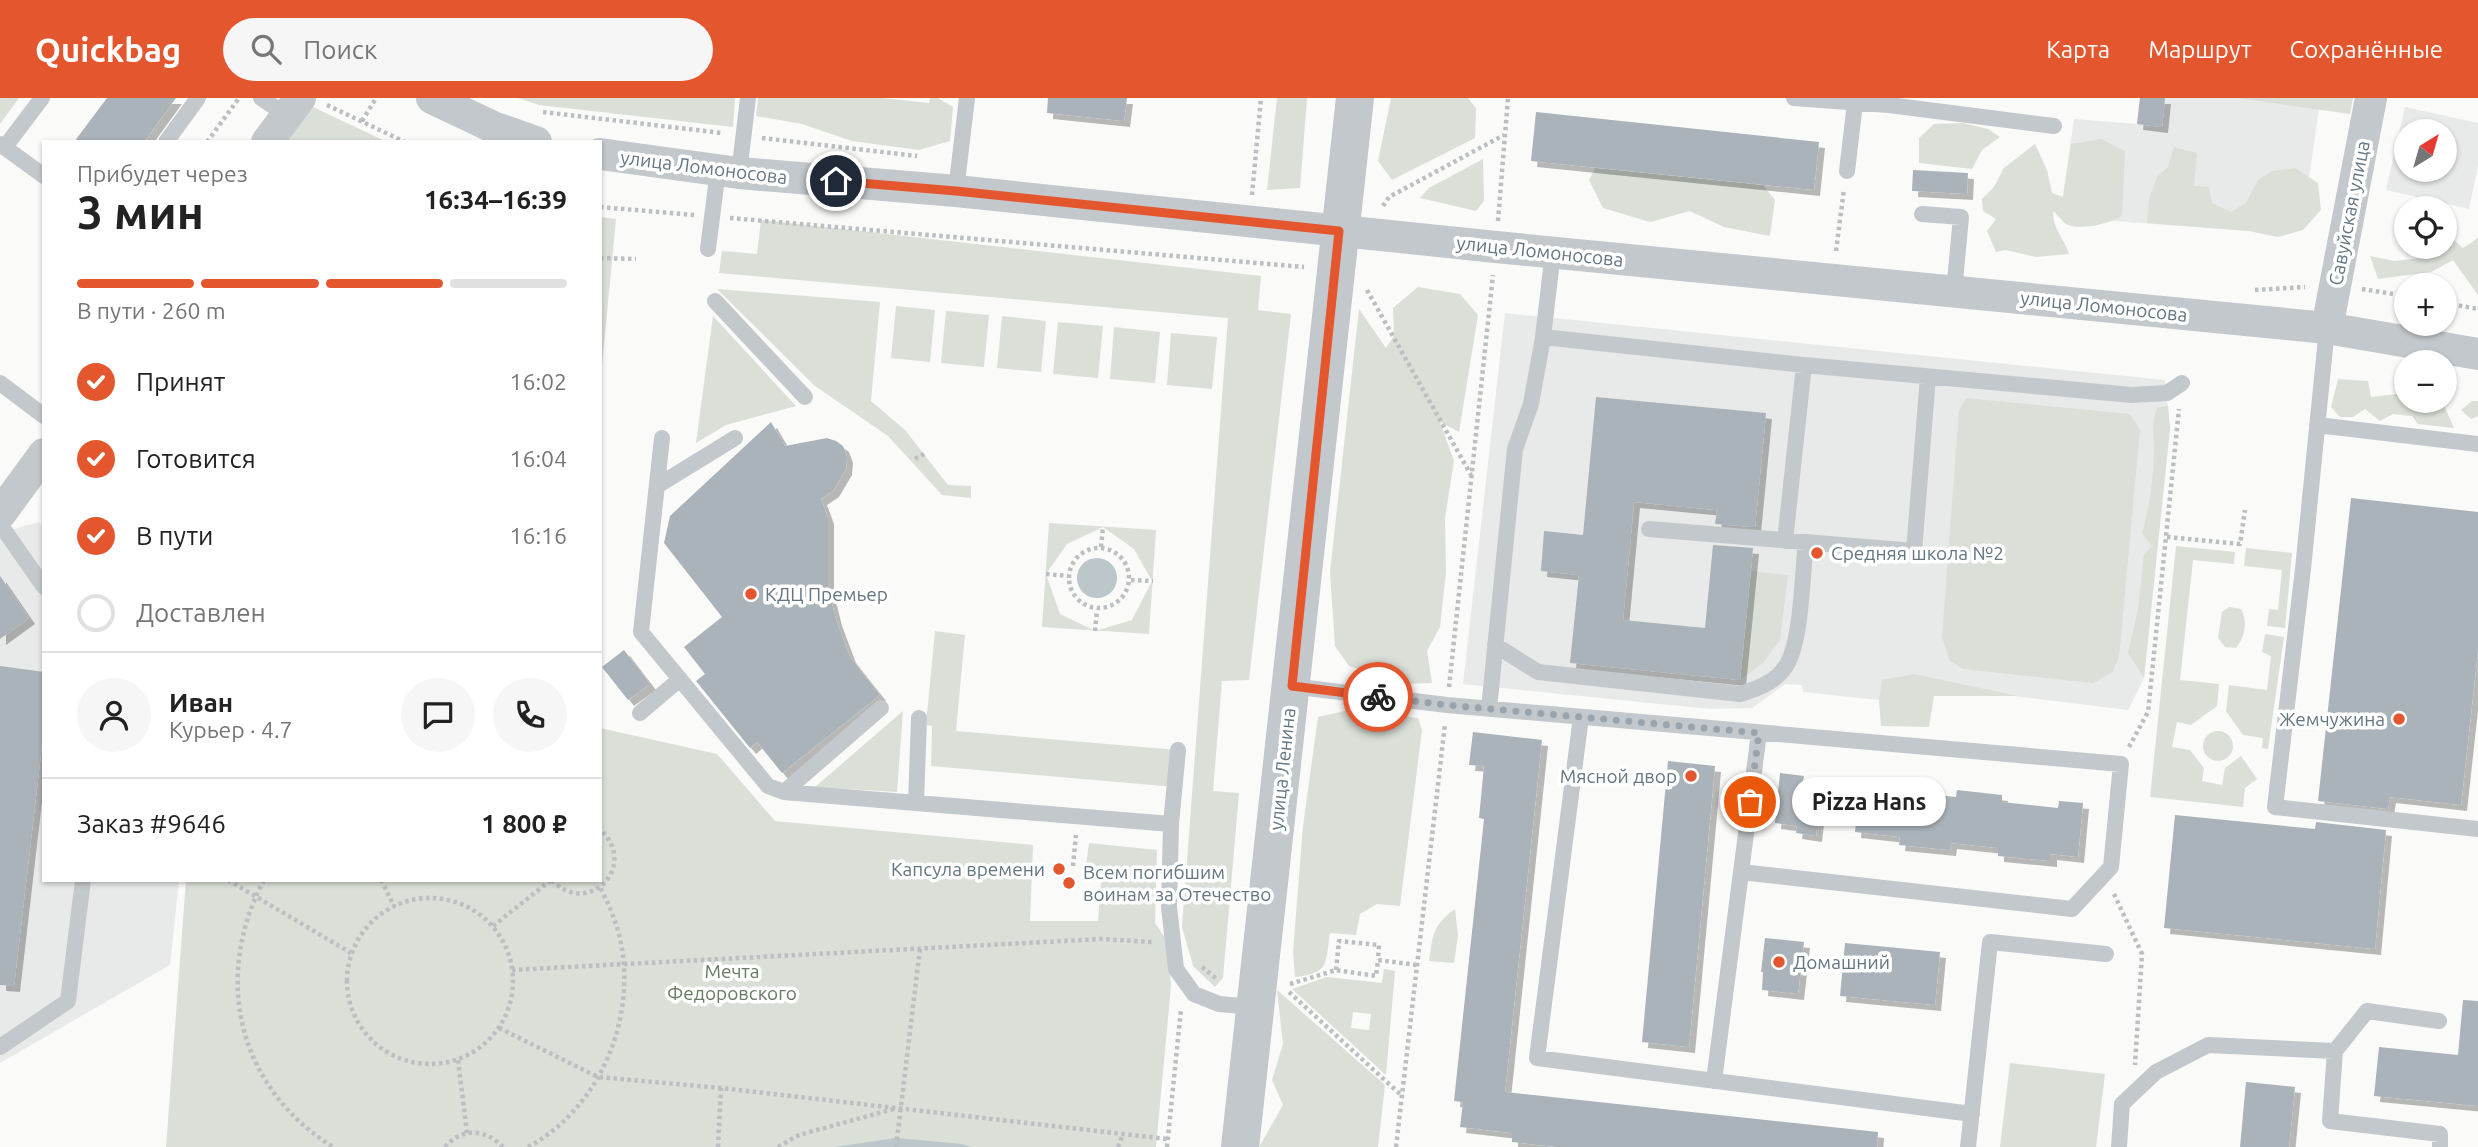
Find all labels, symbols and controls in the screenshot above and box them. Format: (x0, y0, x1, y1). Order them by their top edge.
search box (223, 18, 713, 81)
icon: search (247, 30, 285, 68)
text: Quickbag (35, 31, 181, 68)
text: Поиск (303, 35, 377, 64)
text: Карта (2046, 36, 2110, 63)
text: Маршрут (2148, 36, 2252, 63)
text: Сохранённые (2290, 36, 2443, 63)
north arrow (2394, 119, 2457, 182)
map controls (2394, 119, 2457, 413)
street label: Савуйская улица (2324, 139, 2374, 287)
street label: улица Ломоносова (619, 146, 789, 188)
pin (806, 151, 866, 211)
text: Прибудет через (77, 161, 248, 186)
icon: home (817, 162, 855, 200)
text: 16:34–16:39 (424, 185, 567, 214)
text: 3 мин (77, 186, 204, 238)
button: locate (2394, 196, 2457, 259)
street label: улица Ломоносова (1455, 231, 1625, 271)
button: + (2394, 273, 2457, 336)
street label: улица Ломоносова (2019, 286, 2189, 326)
text: В пути · 260 m (77, 298, 226, 323)
button: − (2394, 350, 2457, 413)
icon: check (77, 363, 115, 401)
text: Принят (136, 367, 225, 396)
text: 16:02 (509, 369, 567, 394)
icon: check (77, 440, 115, 478)
text: Готовится (136, 444, 256, 473)
text: 16:04 (509, 446, 567, 471)
icon: check (77, 517, 115, 555)
text: В пути (136, 521, 213, 550)
text: 16:16 (509, 523, 567, 548)
place label: Средняя школа №2 (1831, 542, 2004, 564)
marker: Средняя школа №2 (1809, 545, 1825, 561)
place label: КДЦ Премьер (765, 583, 888, 605)
marker: КДЦ Премьер (743, 586, 759, 602)
text: Доставлен (136, 598, 266, 627)
courier (1343, 662, 1413, 732)
button: person (77, 678, 151, 752)
button: chat (401, 678, 475, 752)
button: phone (493, 678, 567, 752)
icon: bike (1359, 678, 1397, 716)
text: Иван (169, 688, 233, 717)
street label: улица Ленина (1265, 707, 1299, 831)
place label: Жемчужина (2279, 708, 2385, 730)
marker: Жемчужина (2391, 711, 2407, 727)
text: Курьер · 4.7 (169, 717, 293, 742)
place label: Мясной двор (1560, 765, 1677, 787)
marker: Мясной двор (1683, 768, 1699, 784)
pin (1720, 772, 1780, 832)
callout: Pizza Hans (1792, 778, 1946, 826)
icon: bag (1731, 783, 1769, 821)
text: Pizza Hans (1812, 789, 1926, 814)
text: Заказ #9646 (77, 809, 226, 838)
text: 1 800 ₽ (481, 809, 567, 838)
place label: Капсула времени (891, 858, 1045, 880)
marker: Капсула времени (1051, 861, 1067, 877)
place label: Всем погибшим воинам за Отечество (1083, 861, 1271, 905)
marker: Всем погибшим воинам за Отечество (1061, 875, 1077, 891)
place label: Домашний (1793, 951, 1890, 973)
marker: Домашний (1771, 954, 1787, 970)
park label: Мечта Федоровского (667, 960, 797, 1004)

